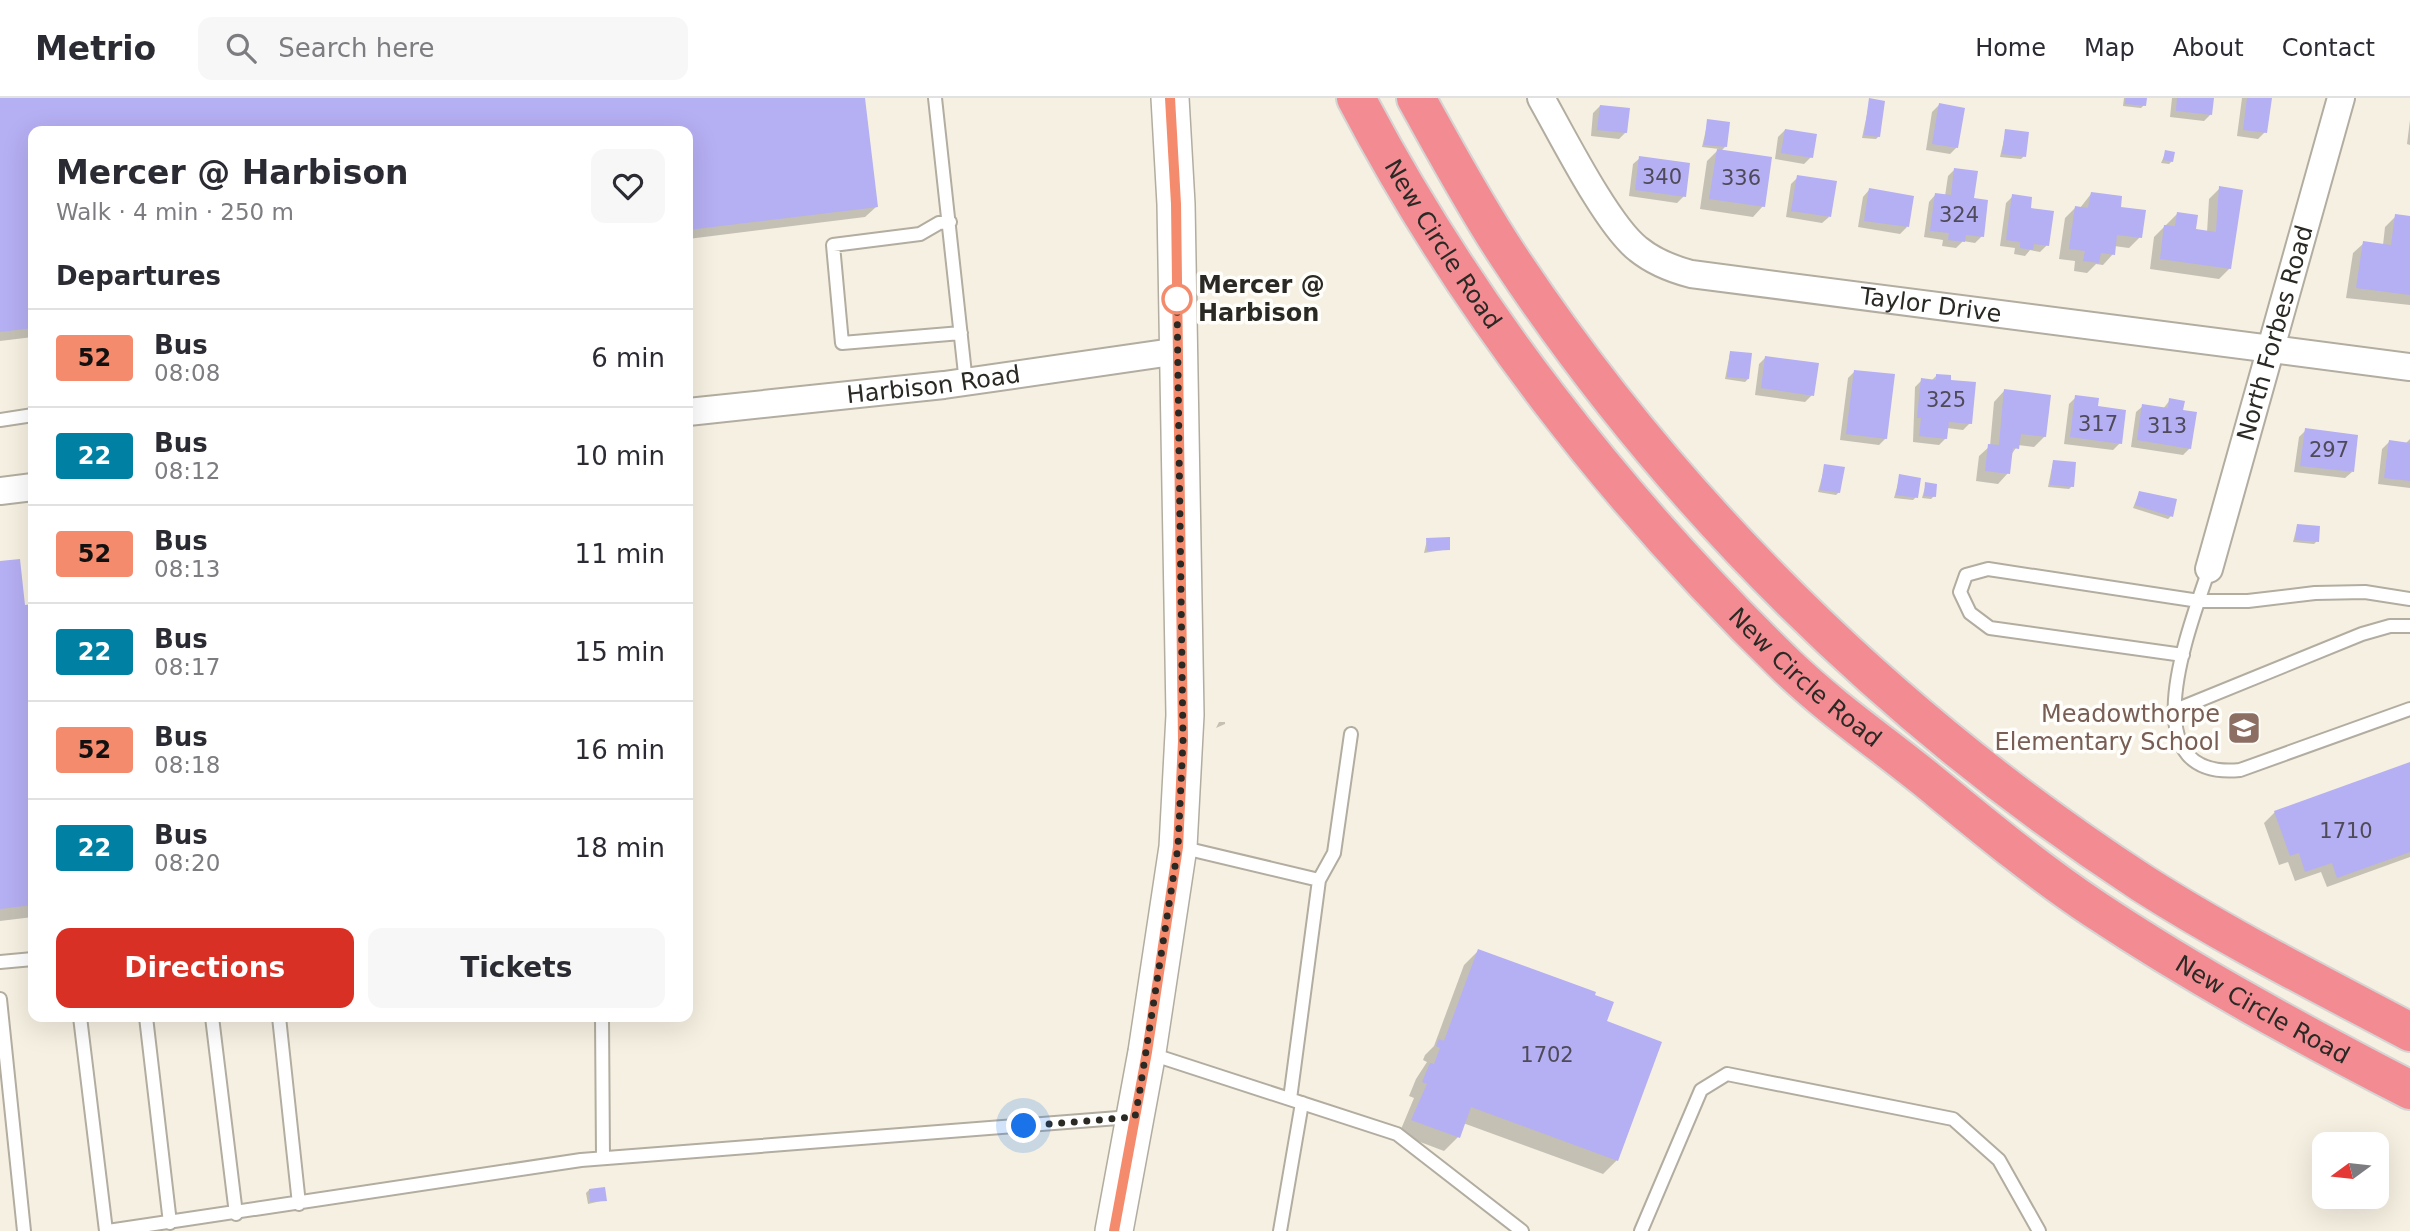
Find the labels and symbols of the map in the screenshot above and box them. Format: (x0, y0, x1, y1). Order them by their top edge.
street label: New Circle Road (1379, 154, 1507, 334)
house number: 340 (1642, 165, 1682, 189)
house number: 336 (1721, 166, 1761, 190)
house number: 324 (1939, 203, 1979, 227)
street label: North Forbes Road (2232, 222, 2319, 444)
place label: Mercer @ Harbison (1198, 271, 1325, 327)
street label: Taylor Drive (1857, 282, 2003, 328)
marker: Mercer @ Harbison (1162, 284, 1192, 314)
street label: Harbison Road (845, 360, 1022, 409)
house number: 325 (1926, 388, 1966, 412)
house number: 317 (2078, 412, 2118, 436)
house number: 313 (2147, 414, 2187, 438)
house number: 297 (2309, 438, 2349, 462)
street label: New Circle Road (1723, 602, 1887, 753)
place label: Meadowthorpe Elementary School (1995, 700, 2220, 756)
school or university icon: Meadowthorpe Elementary School (2225, 709, 2263, 747)
house number: 1710 (2319, 819, 2373, 843)
street label: New Circle Road (2170, 950, 2354, 1070)
house number: 1702 (1520, 1043, 1574, 1067)
your location (1006, 1108, 1041, 1143)
north arrow (2312, 1132, 2389, 1209)

